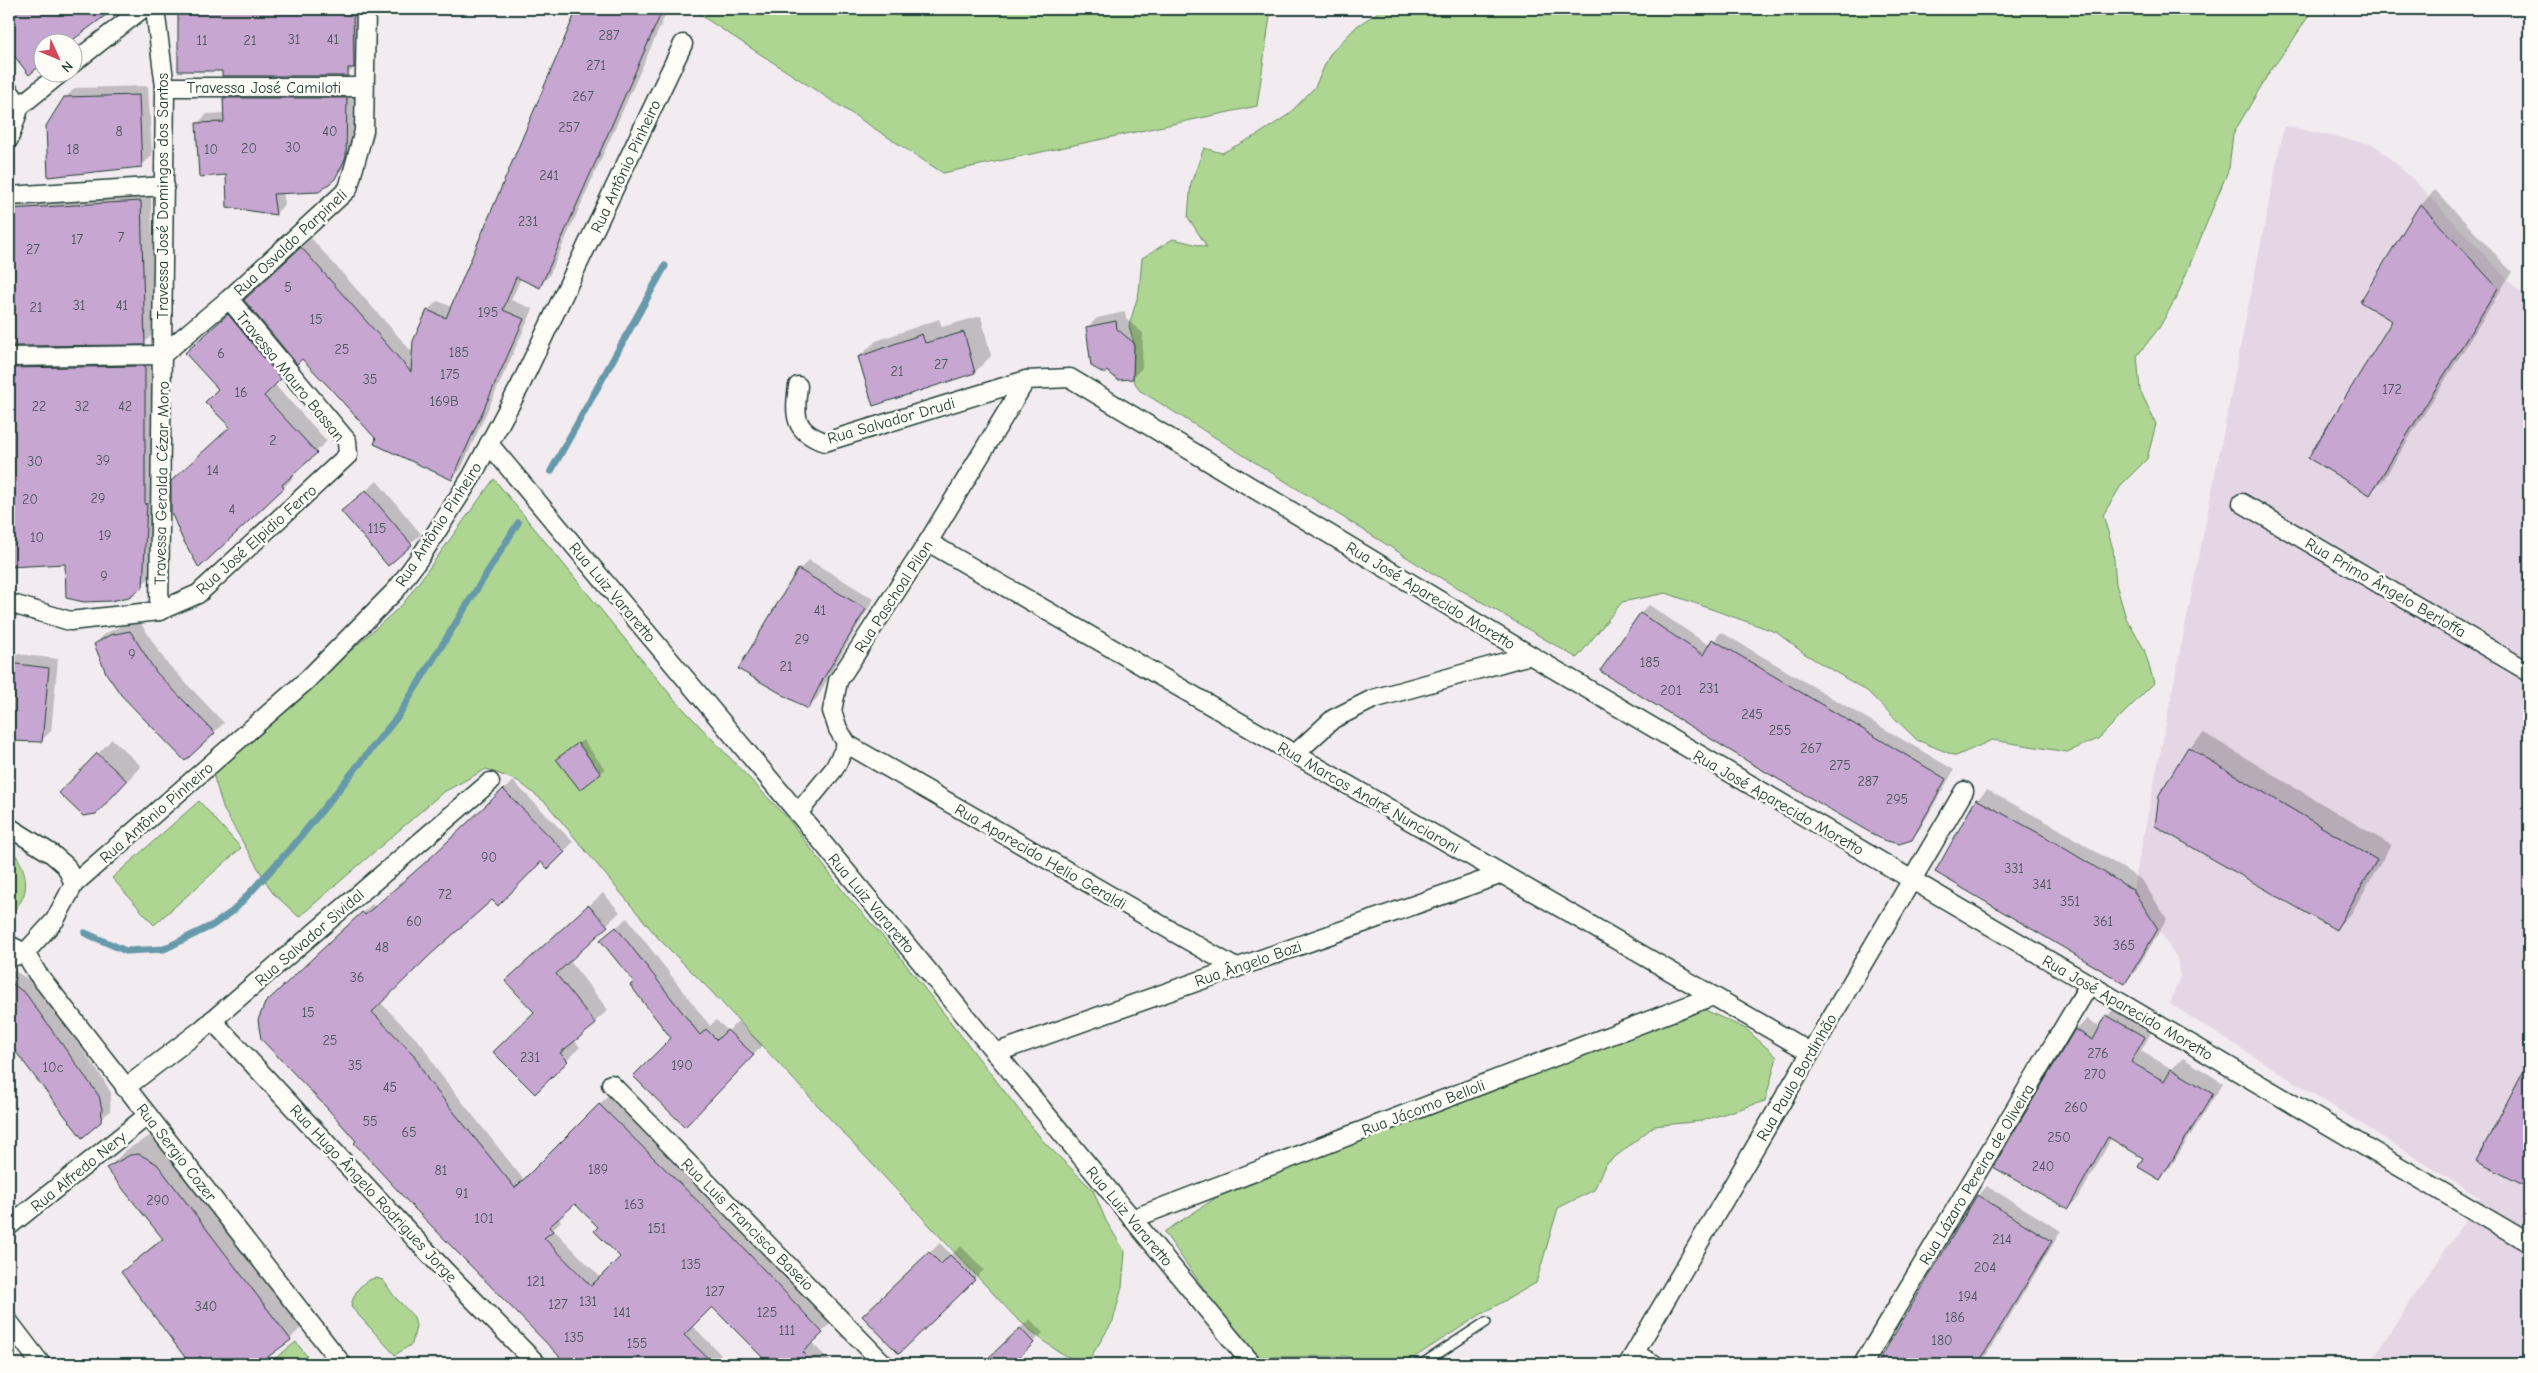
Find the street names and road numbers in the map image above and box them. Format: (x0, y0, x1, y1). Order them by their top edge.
street label: Travessa José Domingos dos Santos (154, 72, 172, 319)
street label: Travessa José Camiloti (187, 79, 341, 97)
street label: Rua Antônio Pinheiro (587, 97, 665, 236)
street label: Rua Osvaldo Parpineli (231, 186, 351, 300)
street label: Travessa Mauro Bassan (232, 308, 348, 445)
street label: Travessa Geralda Cézar Moro (151, 381, 173, 585)
street label: Rua Salvador Drudi (825, 394, 957, 448)
street label: Rua Antônio Pinheiro (392, 459, 486, 590)
street label: Rua José Elpidio Ferro (193, 481, 320, 598)
street label: Rua Primo Ângelo Berloffa (2302, 534, 2469, 641)
street label: Rua Paschoal Pilon (851, 537, 937, 656)
street label: Rua José Aparecido Moretto (1343, 538, 1518, 653)
street label: Rua Luiz Vararetto (565, 539, 659, 646)
street label: Rua Marcos André Nunciaroni (1274, 738, 1463, 857)
street label: Rua José Aparecido Moretto (1690, 747, 1867, 859)
street label: Rua Antônio Pinheiro (96, 759, 217, 867)
street label: Rua Aparecido Helio Geraldi (952, 800, 1129, 913)
street label: Rua Luiz Vararetto (824, 850, 918, 957)
street label: Rua Salvador Sividal (252, 886, 368, 990)
street label: Rua Ângelo Bozi (1192, 936, 1304, 991)
street label: Rua José Aparecido Moretto (2039, 952, 2216, 1064)
street label: Rua Paulo Bordinhão (1753, 1011, 1841, 1144)
street label: Rua Jácomo Belloli (1359, 1076, 1488, 1140)
street label: Rua Lázaro Pereira de Oliveira (1916, 1081, 2038, 1268)
street label: Rua Sergio Cozer (133, 1100, 220, 1205)
street label: Rua Hugo Ângelo Rodrigues Jorge (286, 1100, 461, 1286)
street label: Rua Alfredo Nery (28, 1127, 130, 1216)
street label: Rua Luis Francisco Baseio (677, 1155, 817, 1295)
street label: Rua Luiz Vararetto (1082, 1163, 1176, 1270)

